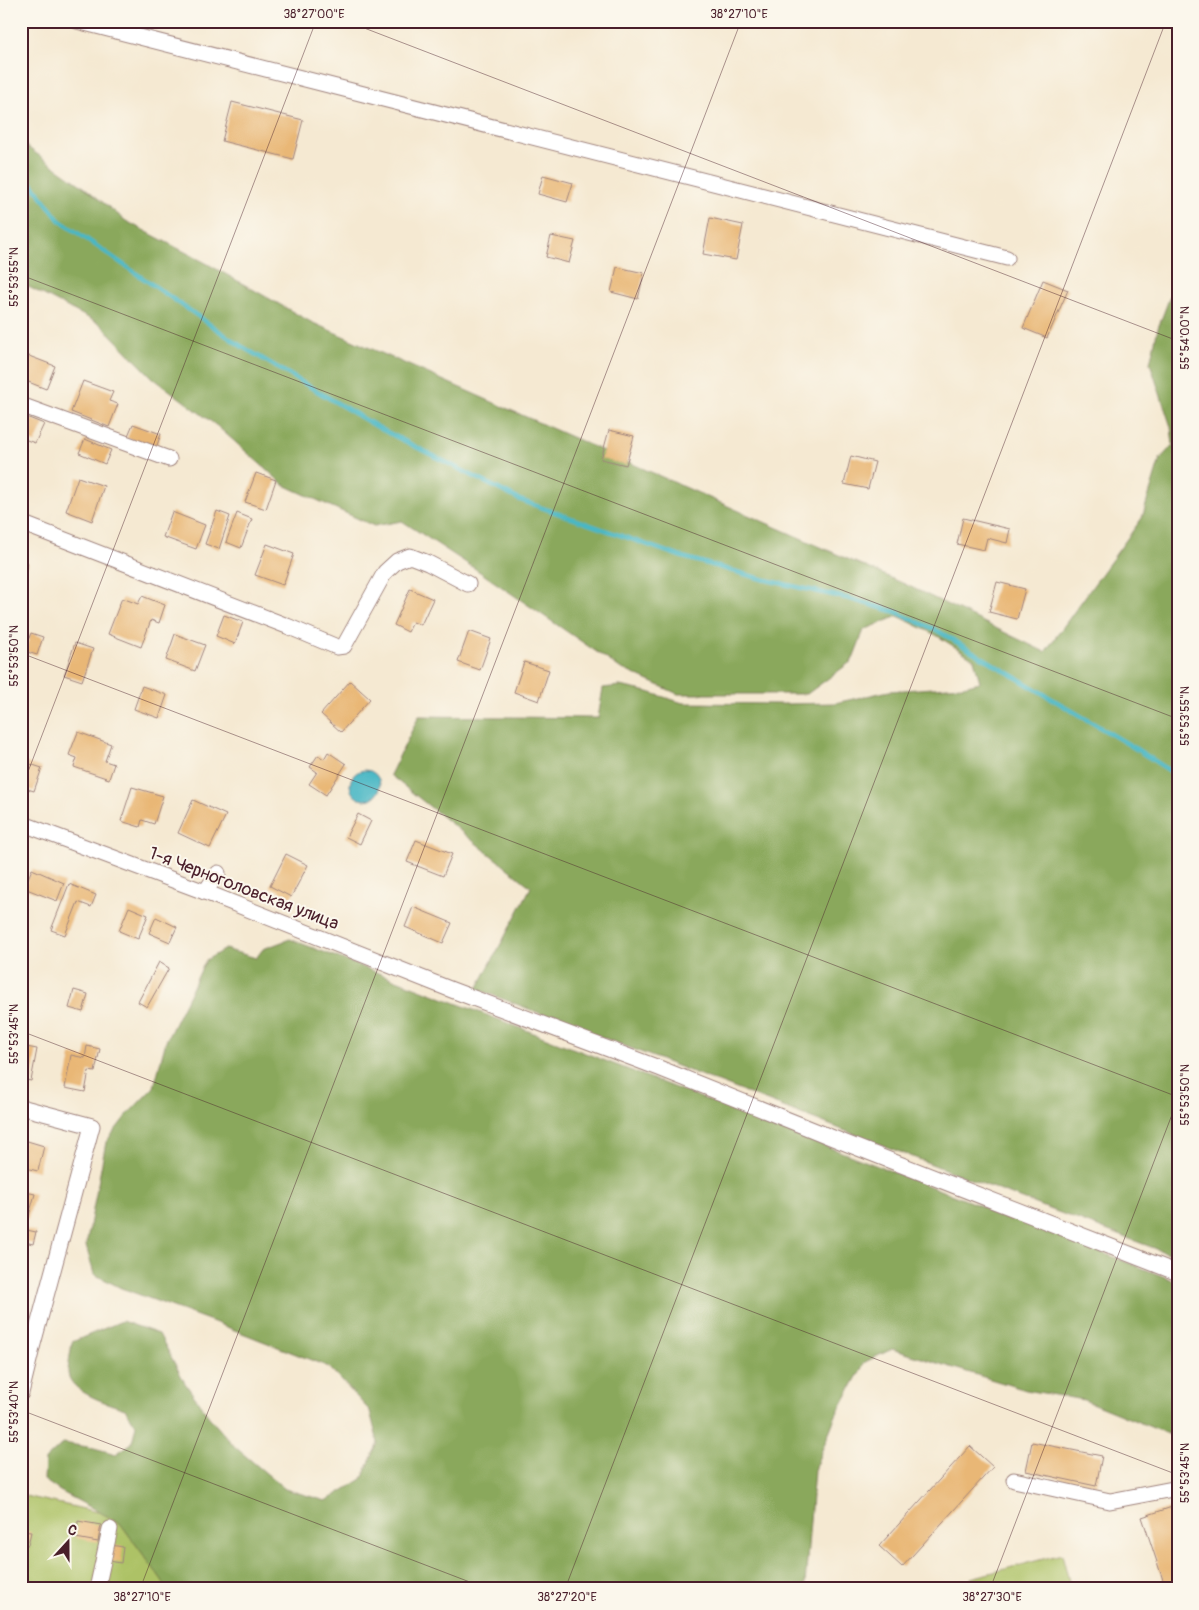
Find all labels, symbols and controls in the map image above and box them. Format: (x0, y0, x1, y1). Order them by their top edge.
text: 38°27'00"E (284, 7, 344, 22)
text: 38°27'10"E (710, 7, 768, 22)
text: 55°53'55"N (7, 247, 22, 307)
text: 55°54'00"N (1178, 306, 1193, 370)
text: 55°53'50"N (7, 625, 22, 687)
text: 55°53'55"N (1178, 686, 1193, 746)
street label: 1-я Черноголовская улица (146, 842, 342, 935)
text: 55°53'45"N (7, 1004, 22, 1064)
text: 55°53'50"N (1178, 1064, 1193, 1126)
text: 55°53'40"N (7, 1381, 22, 1443)
text: 55°53'45"N (1178, 1443, 1193, 1503)
north arrow (42, 1518, 92, 1568)
text: С (65, 1521, 80, 1540)
text: 38°27'10"E (113, 1590, 171, 1605)
text: 38°27'20"E (537, 1590, 597, 1605)
text: 38°27'30"E (962, 1590, 1022, 1605)

